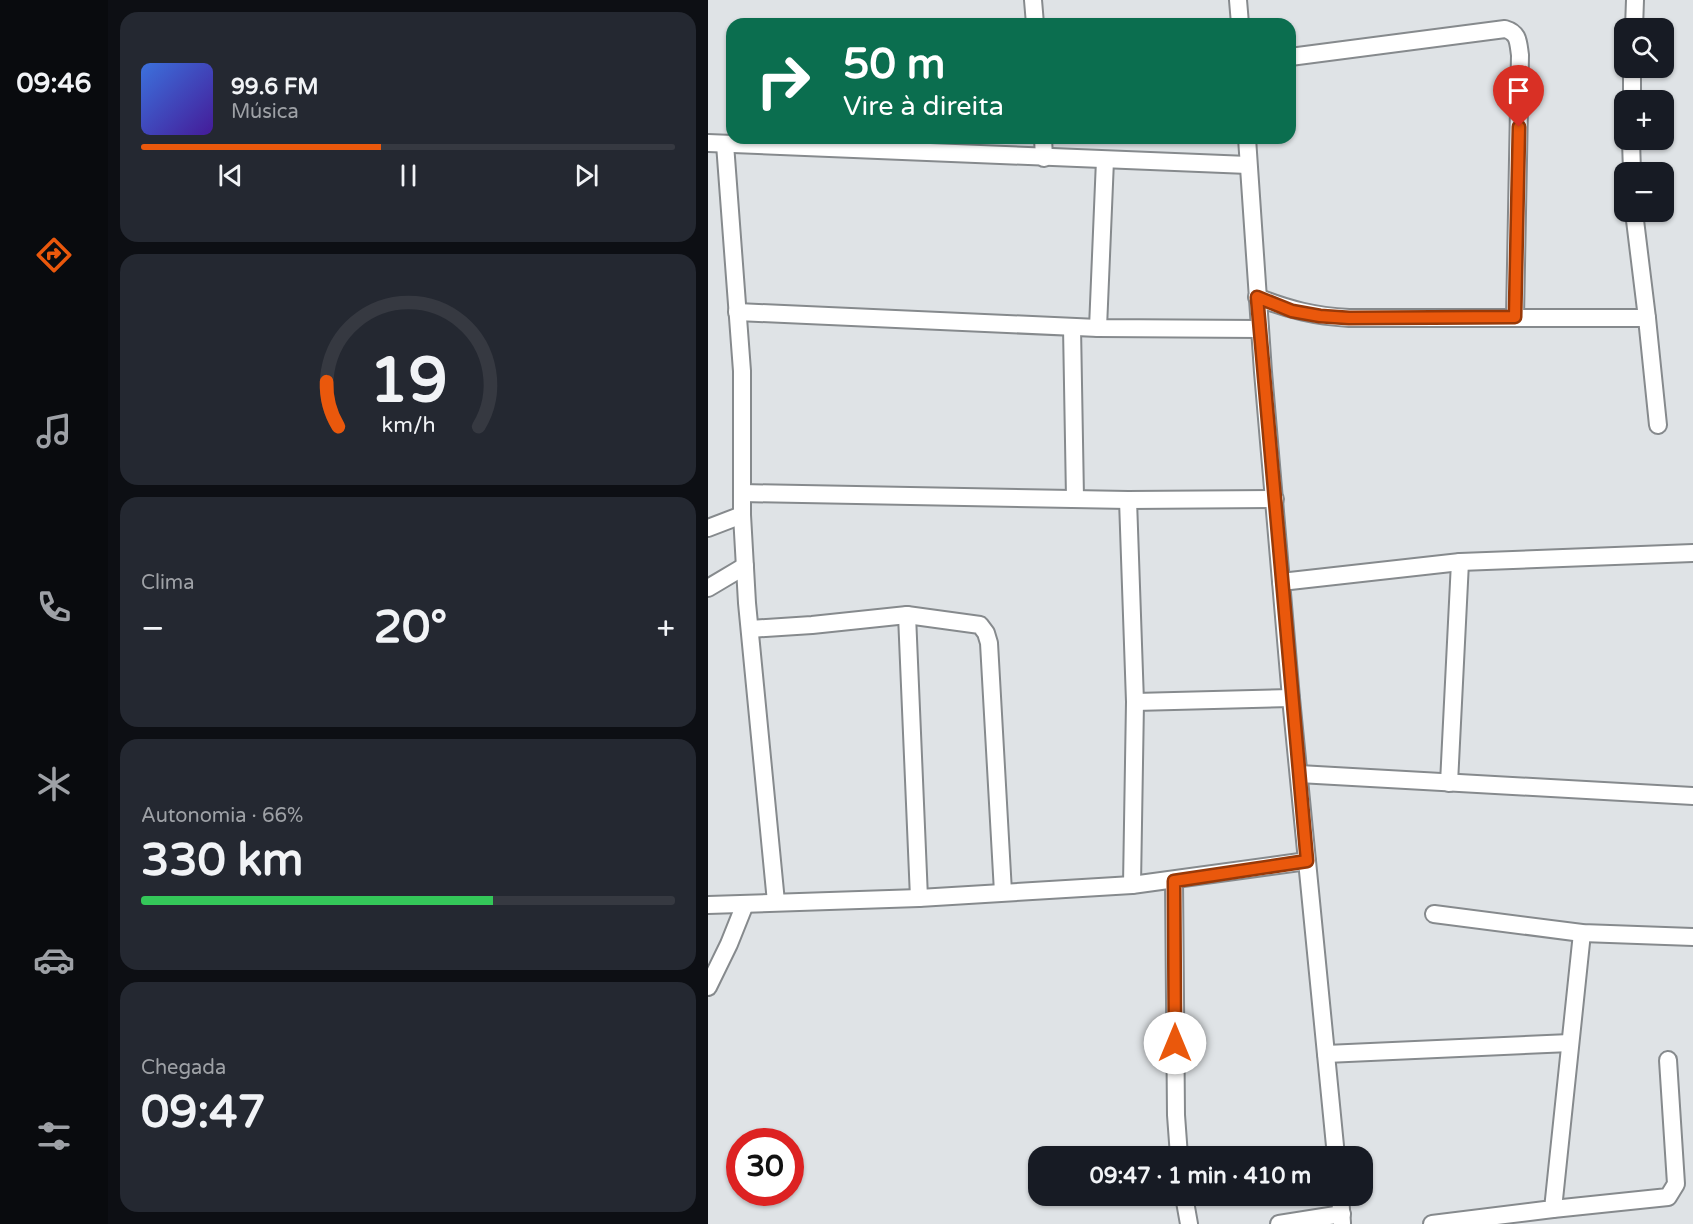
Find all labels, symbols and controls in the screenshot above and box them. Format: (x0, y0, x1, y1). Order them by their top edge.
map controls (1614, 18, 1674, 222)
button: search (1614, 18, 1674, 78)
text: 50 m (843, 39, 945, 90)
icon: right (744, 42, 822, 120)
pin (1493, 65, 1544, 127)
text: 09:46 (17, 67, 91, 100)
text: 99.6 FM (231, 74, 319, 100)
icon: arrive (1502, 74, 1535, 107)
text: Vire à direita (843, 90, 1004, 123)
button: + (1614, 90, 1674, 150)
text: Música (231, 100, 299, 124)
icon: previous (214, 159, 247, 192)
icon: pause (392, 159, 425, 192)
icon: next (570, 159, 603, 192)
button: − (1614, 162, 1674, 222)
icon: directions (33, 234, 75, 276)
text: 19 (369, 344, 447, 419)
icon: music (33, 410, 75, 452)
text: km/h (381, 412, 435, 438)
text: Clima (141, 571, 194, 595)
icon: phone (33, 586, 75, 628)
text: 20° (374, 601, 447, 655)
text: − (141, 609, 165, 648)
text: + (656, 609, 675, 648)
icon: climate (33, 763, 75, 805)
text: Autonomia · 66% (141, 804, 303, 828)
text: 330 km (141, 834, 303, 888)
icon: car (33, 939, 75, 981)
position arrow (1143, 1011, 1207, 1075)
text: Chegada (141, 1056, 226, 1080)
text: 09:47 (141, 1086, 266, 1140)
icon: filters (33, 1115, 75, 1157)
speed limit sign: 30 (726, 1128, 804, 1206)
text: 09:47 · 1 min · 410 m (1090, 1163, 1311, 1189)

